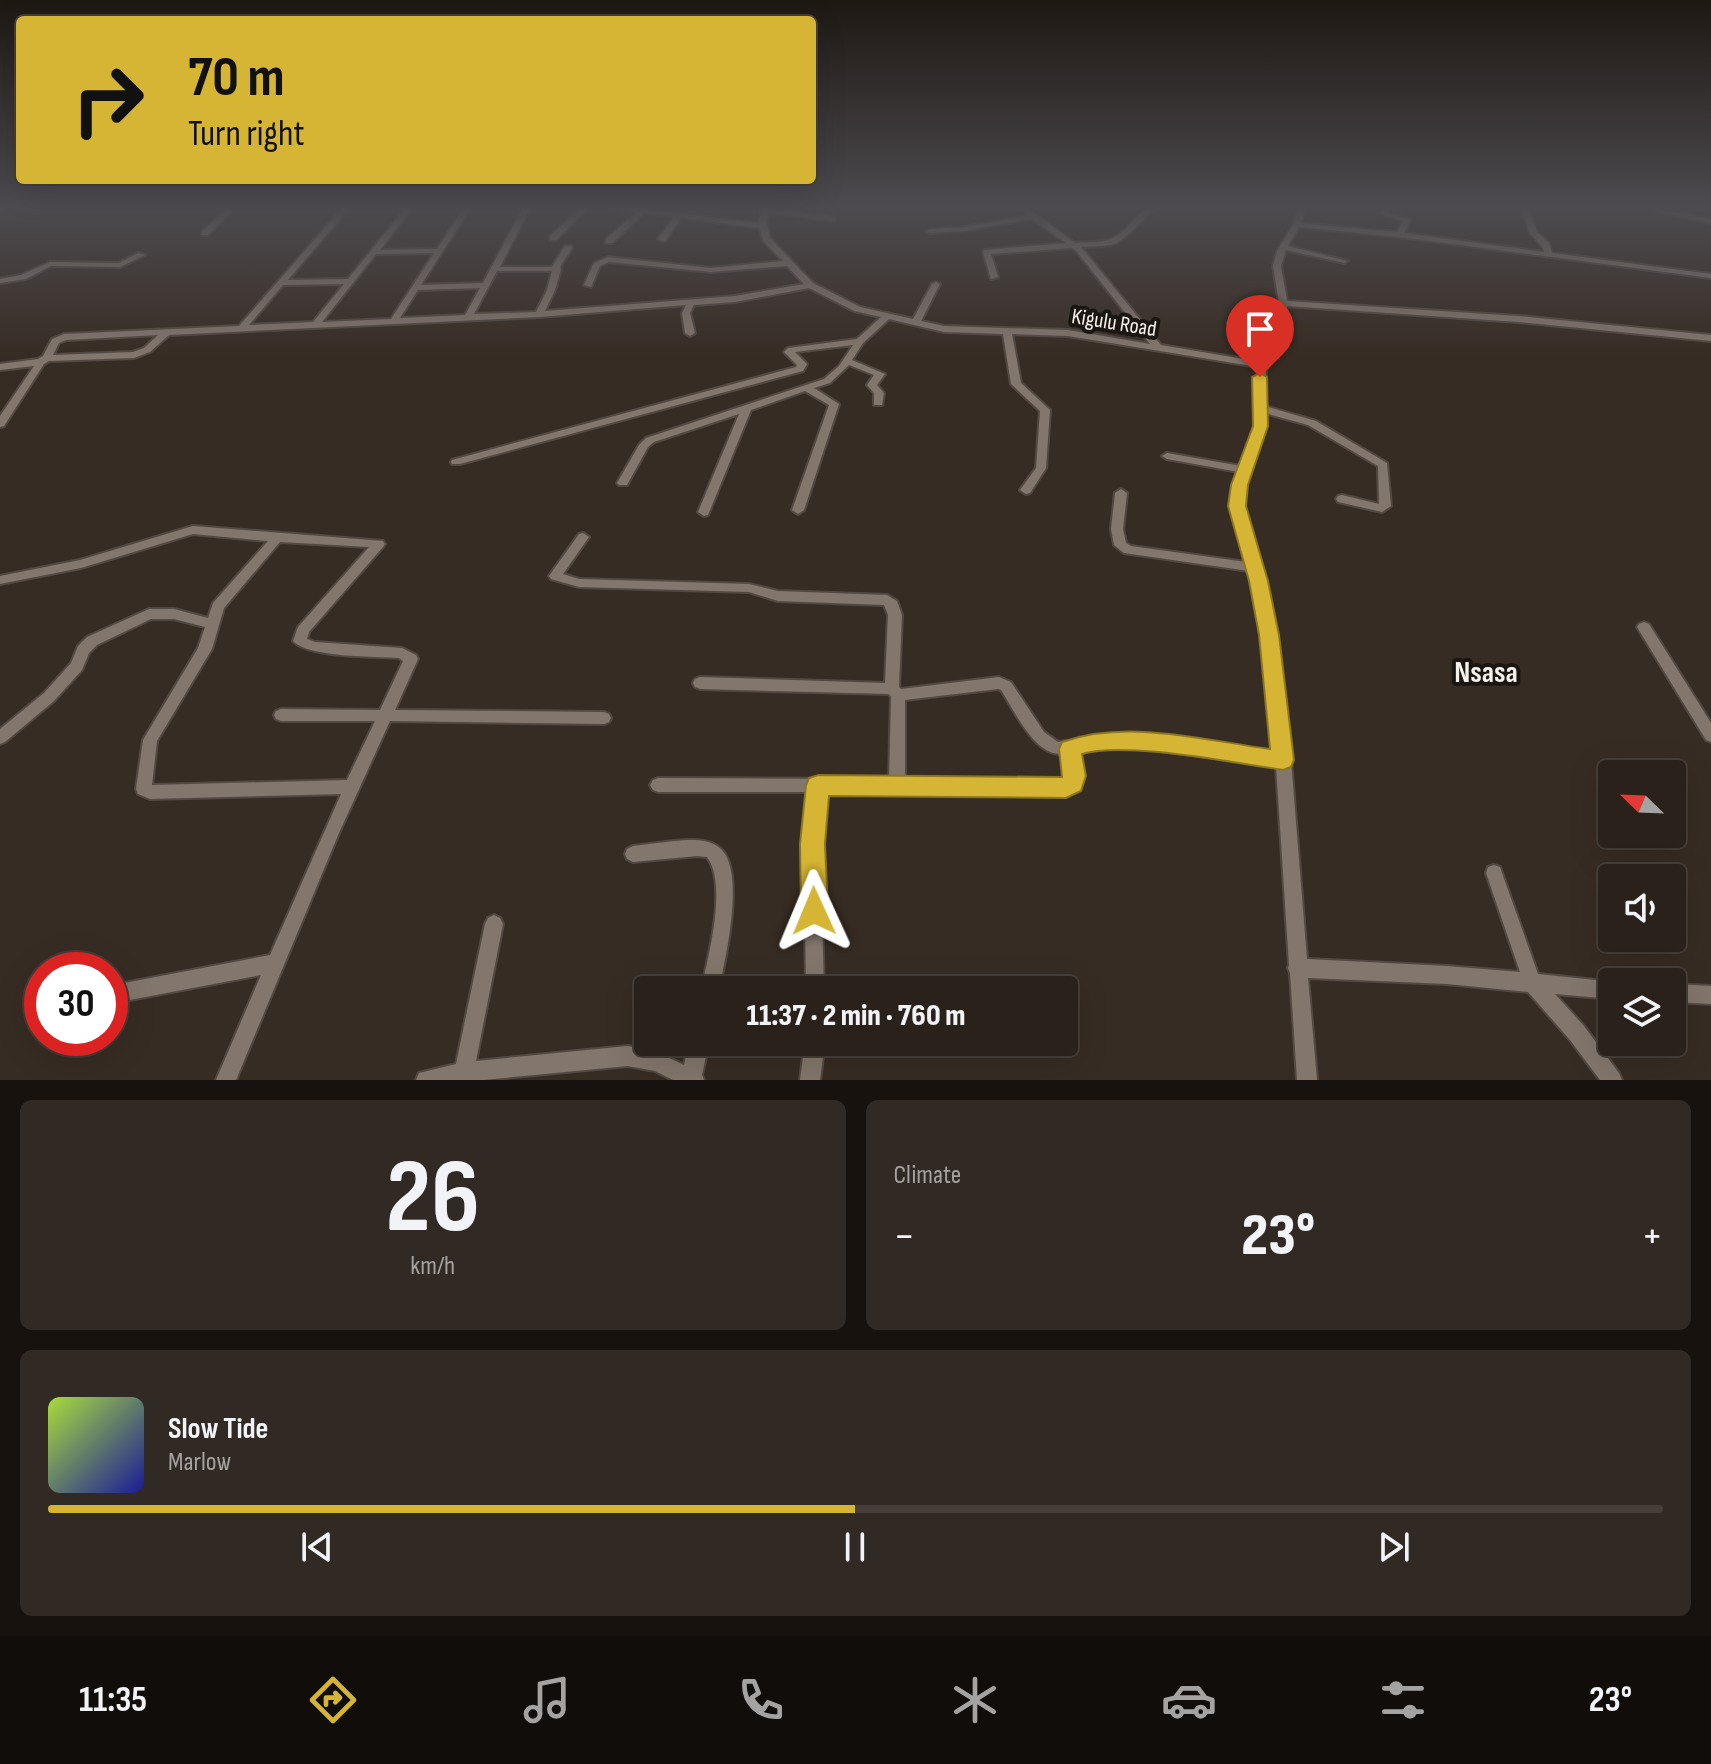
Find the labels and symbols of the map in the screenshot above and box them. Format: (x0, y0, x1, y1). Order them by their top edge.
pin (1226, 295, 1294, 377)
street label: Kigulu Road (1070, 303, 1158, 343)
district label: Nsasa (1454, 655, 1518, 691)
north arrow (1598, 760, 1686, 848)
position arrow (772, 869, 856, 953)
speed limit sign: 30 (24, 952, 128, 1056)

